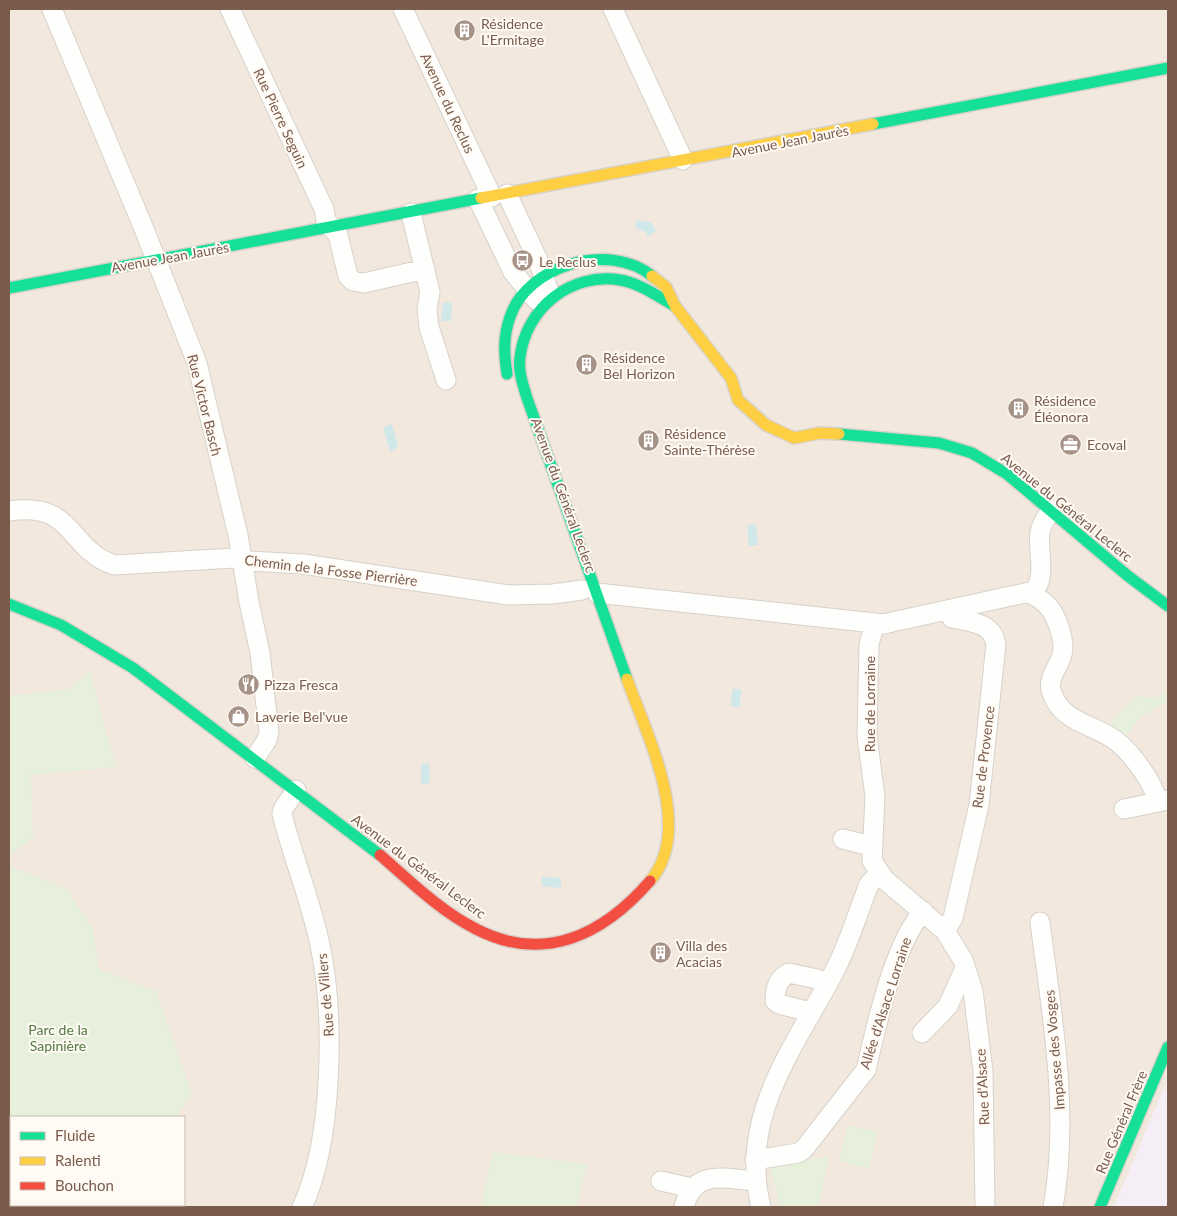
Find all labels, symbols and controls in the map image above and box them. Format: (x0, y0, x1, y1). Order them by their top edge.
place label: Résidence L'Ermitage (481, 15, 544, 48)
building icon: Résidence L'Ermitage (453, 19, 477, 43)
street label: Avenue du Reclus (417, 50, 479, 156)
street label: Rue Pierre Seguin (250, 65, 312, 171)
street label: Avenue Jean Jaurès (730, 121, 850, 161)
street label: Avenue Jean Jaurès (110, 238, 230, 276)
bus stop icon: Le Reclus (511, 249, 535, 273)
place label: Le Reclus (539, 253, 596, 270)
place label: Résidence Bel Horizon (603, 349, 675, 382)
street label: Rue Victor Basch (184, 352, 226, 458)
building icon: Résidence Bel Horizon (575, 353, 599, 377)
place label: Résidence Éléonora (1034, 392, 1096, 425)
building icon: Résidence Éléonora (1006, 396, 1030, 420)
street label: Avenue du Général Leclerc (528, 415, 600, 575)
place label: Résidence Sainte-Thérèse (664, 425, 755, 458)
building icon: Résidence Sainte-Thérèse (636, 429, 660, 453)
office icon: Ecoval (1059, 432, 1083, 456)
place label: Ecoval (1087, 436, 1126, 453)
street label: Avenue du Général Leclerc (998, 449, 1136, 565)
street label: Chemin de la Fosse Pierrière (244, 551, 418, 589)
street label: Rue de Lorraine (861, 656, 878, 752)
restaurant icon: Pizza Fresca (236, 672, 260, 696)
place label: Pizza Fresca (264, 676, 338, 693)
shop icon: Laverie Bel'vue (227, 704, 251, 728)
street label: Rue de Provence (968, 705, 998, 809)
place label: Laverie Bel'vue (255, 708, 348, 725)
street label: Avenue du Général Leclerc (349, 810, 490, 922)
street label: Allée d'Alsace Lorraine (856, 935, 914, 1071)
place label: Villa des Acacias (676, 937, 727, 970)
building icon: Villa des Acacias (648, 941, 672, 965)
street label: Rue de Villers (313, 953, 337, 1037)
street label: Impasse des Vosges (1040, 989, 1068, 1111)
park label: Parc de la Sapinière (28, 1021, 88, 1054)
street label: Rue d'Alsace (971, 1048, 993, 1126)
street label: Rue Général Frère (1092, 1068, 1150, 1176)
legend (10, 1116, 185, 1206)
text: Fluide (55, 1126, 95, 1144)
text: Ralenti (55, 1151, 101, 1169)
text: Bouchon (55, 1176, 114, 1194)

